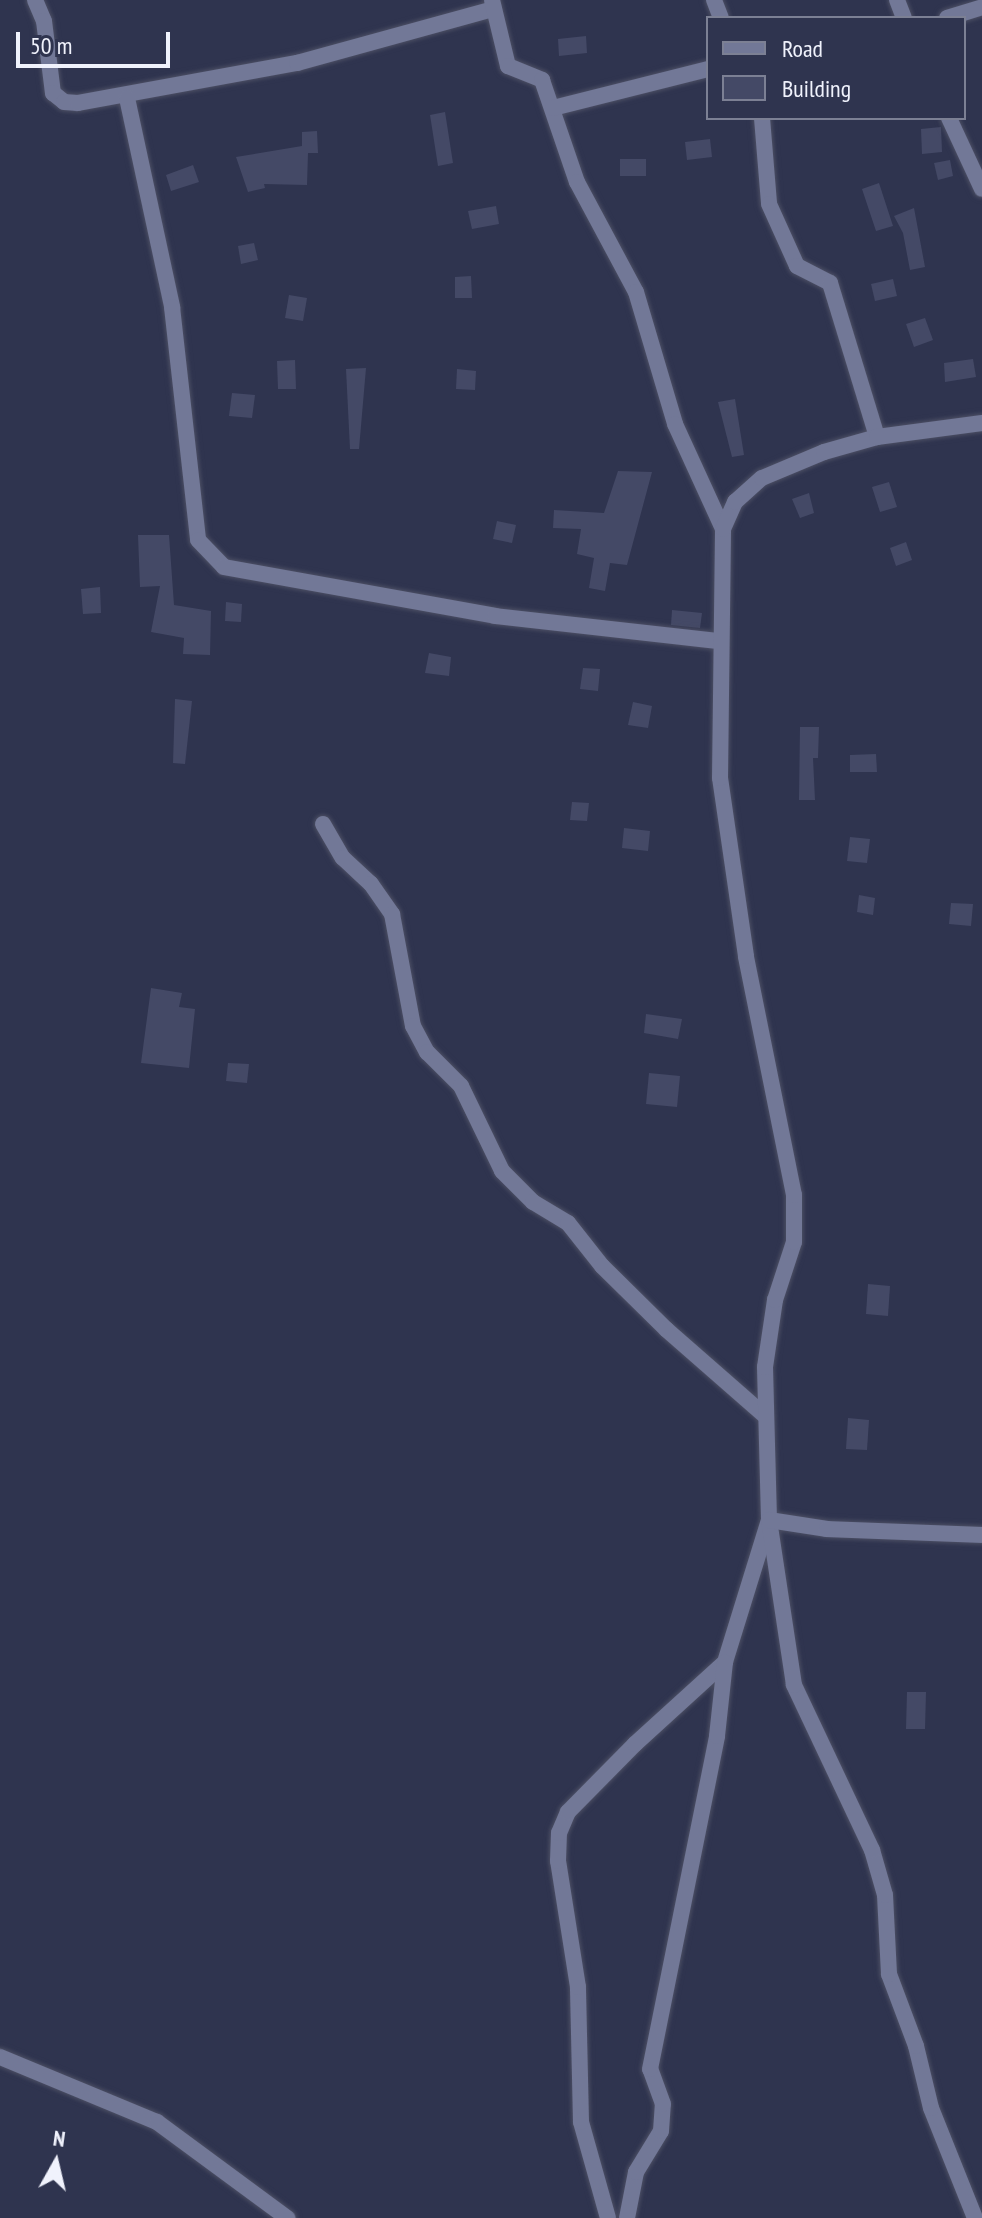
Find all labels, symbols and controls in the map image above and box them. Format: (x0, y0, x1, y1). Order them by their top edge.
scale bar (20, 16, 174, 66)
legend (706, 16, 966, 120)
text: 50 m (30, 30, 72, 61)
text: Road (782, 33, 823, 64)
text: Building (782, 73, 851, 104)
north arrow (16, 2122, 96, 2202)
text: N (51, 2124, 67, 2153)

